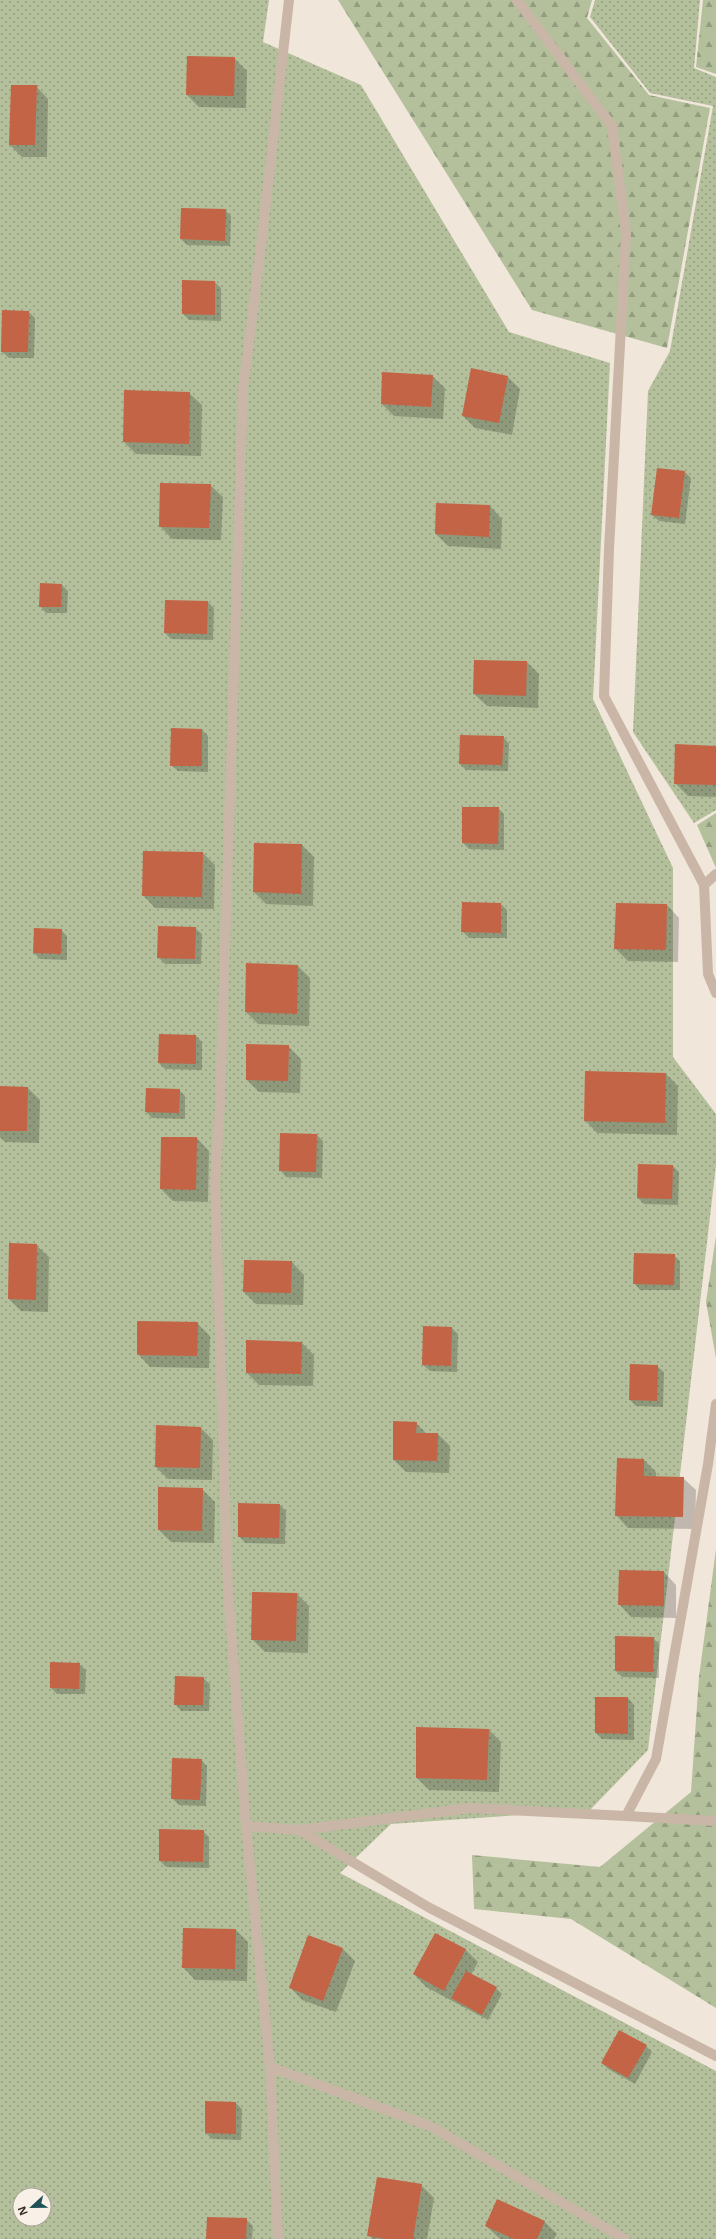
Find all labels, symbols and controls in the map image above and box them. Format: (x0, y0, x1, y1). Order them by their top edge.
north arrow (12, 2187, 52, 2227)
text: N (14, 2204, 31, 2218)

